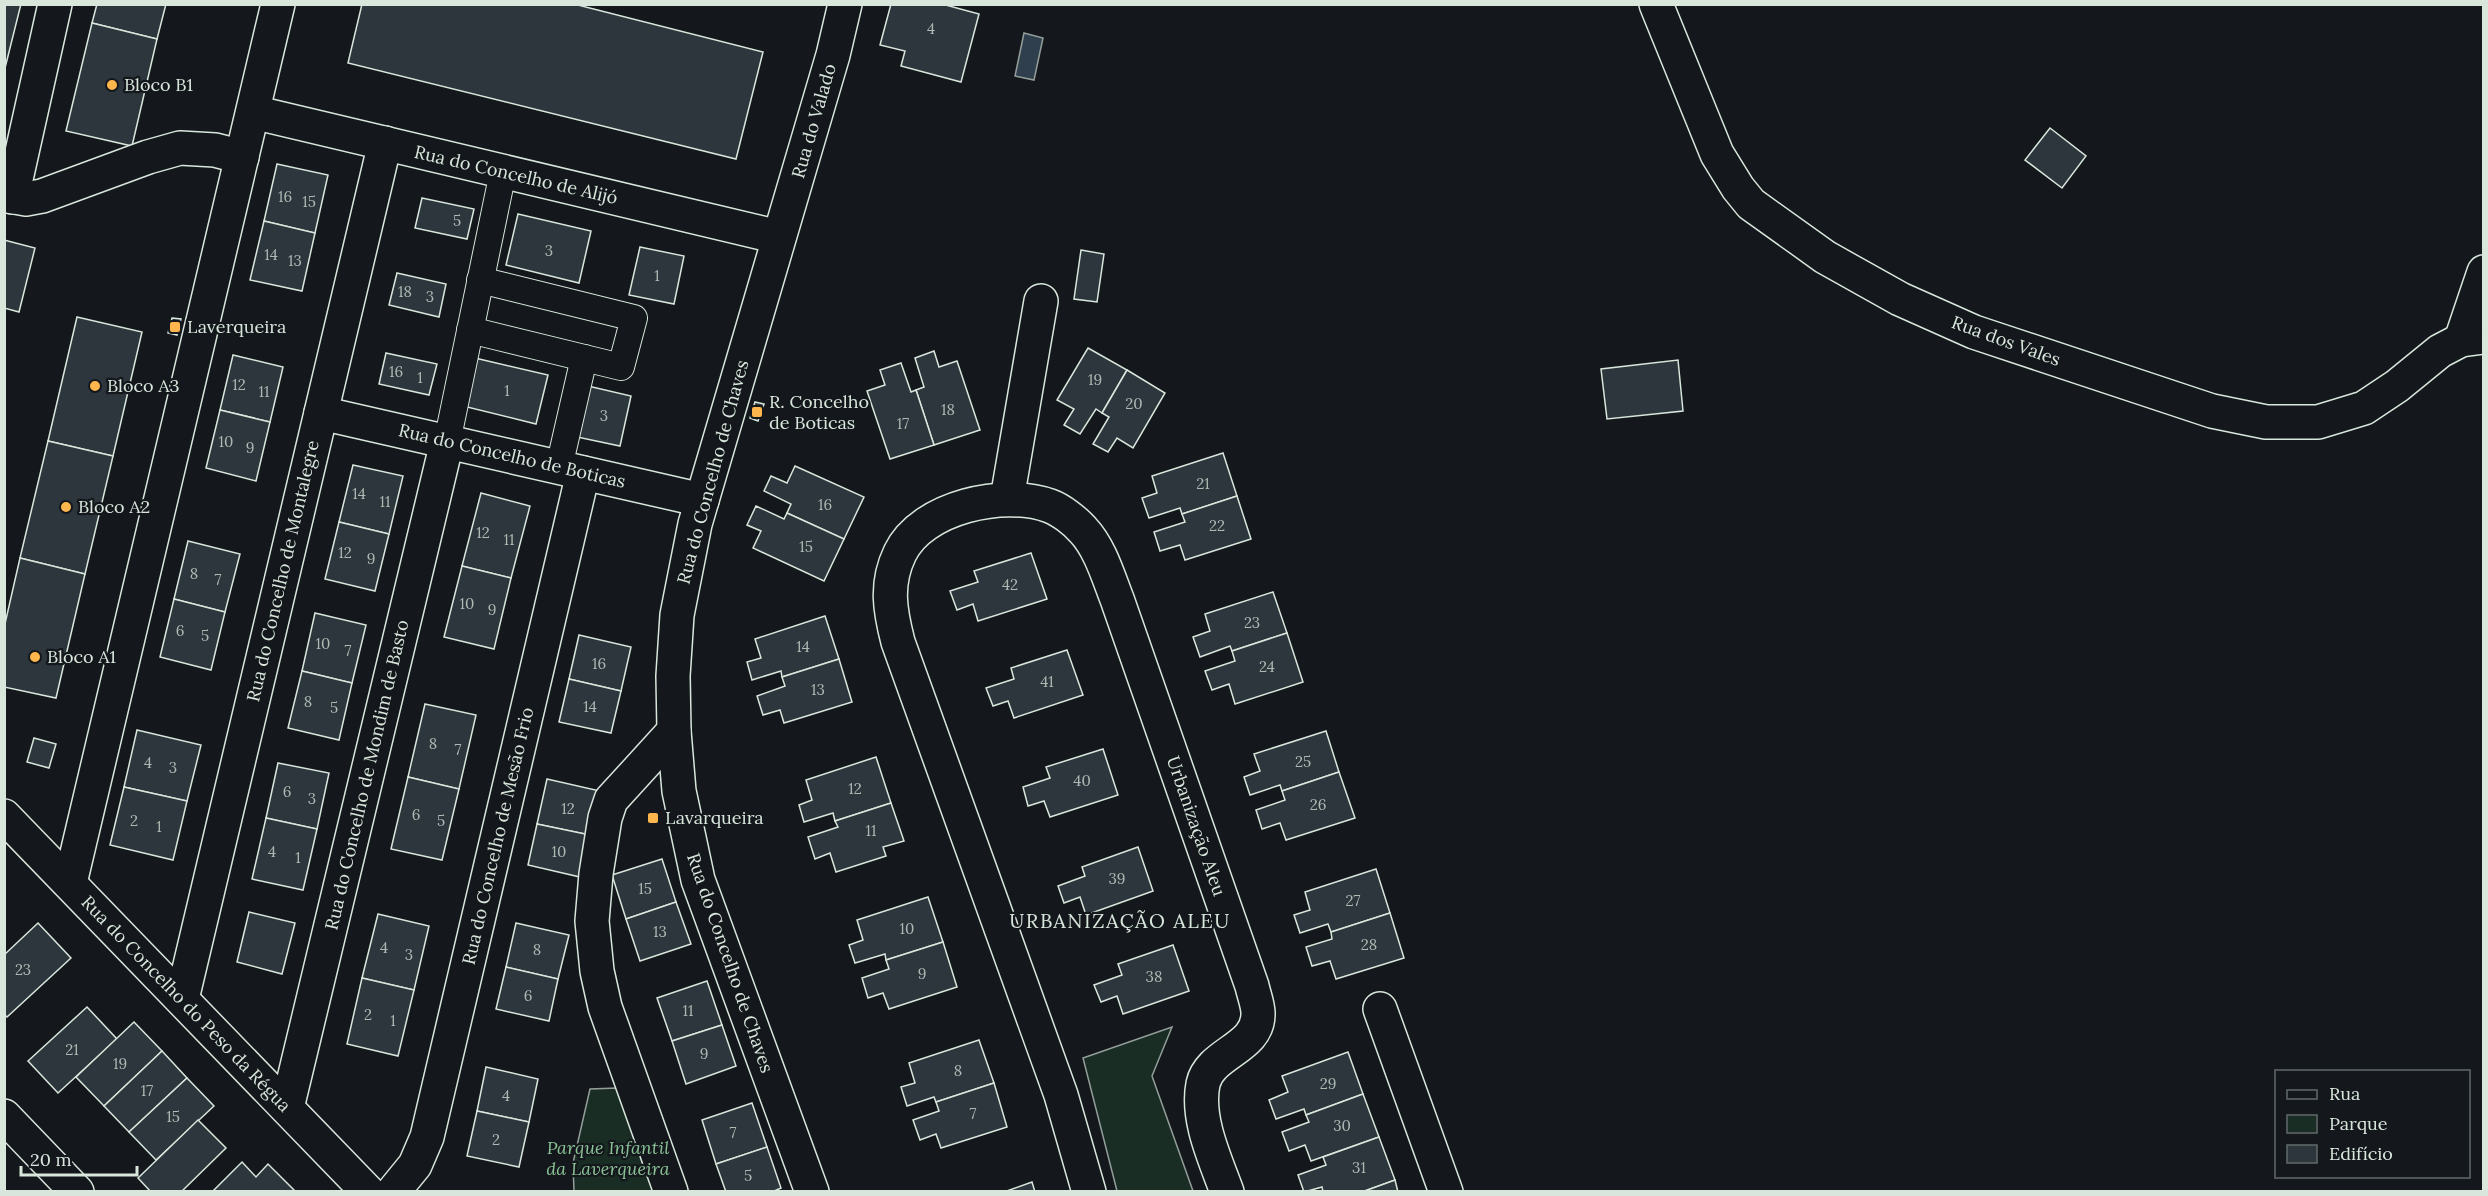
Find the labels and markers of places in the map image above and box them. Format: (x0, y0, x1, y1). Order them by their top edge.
place label: Bloco B1 (124, 73, 193, 96)
marker: Bloco B1 (105, 78, 119, 92)
place label: Laverqueira (187, 315, 286, 338)
marker: Laverqueira (168, 320, 182, 334)
place label: Bloco A3 (107, 374, 180, 397)
marker: Bloco A3 (88, 379, 102, 393)
place label: R. Concelho de Boticas (769, 390, 869, 434)
marker: R. Concelho de Boticas (750, 405, 764, 419)
place label: Bloco A2 (78, 495, 150, 518)
marker: Bloco A2 (59, 500, 73, 514)
place label: Bloco A1 (47, 645, 116, 668)
marker: Bloco A1 (28, 650, 42, 664)
place label: Lavarqueira (665, 806, 764, 829)
marker: Lavarqueira (646, 811, 660, 825)

